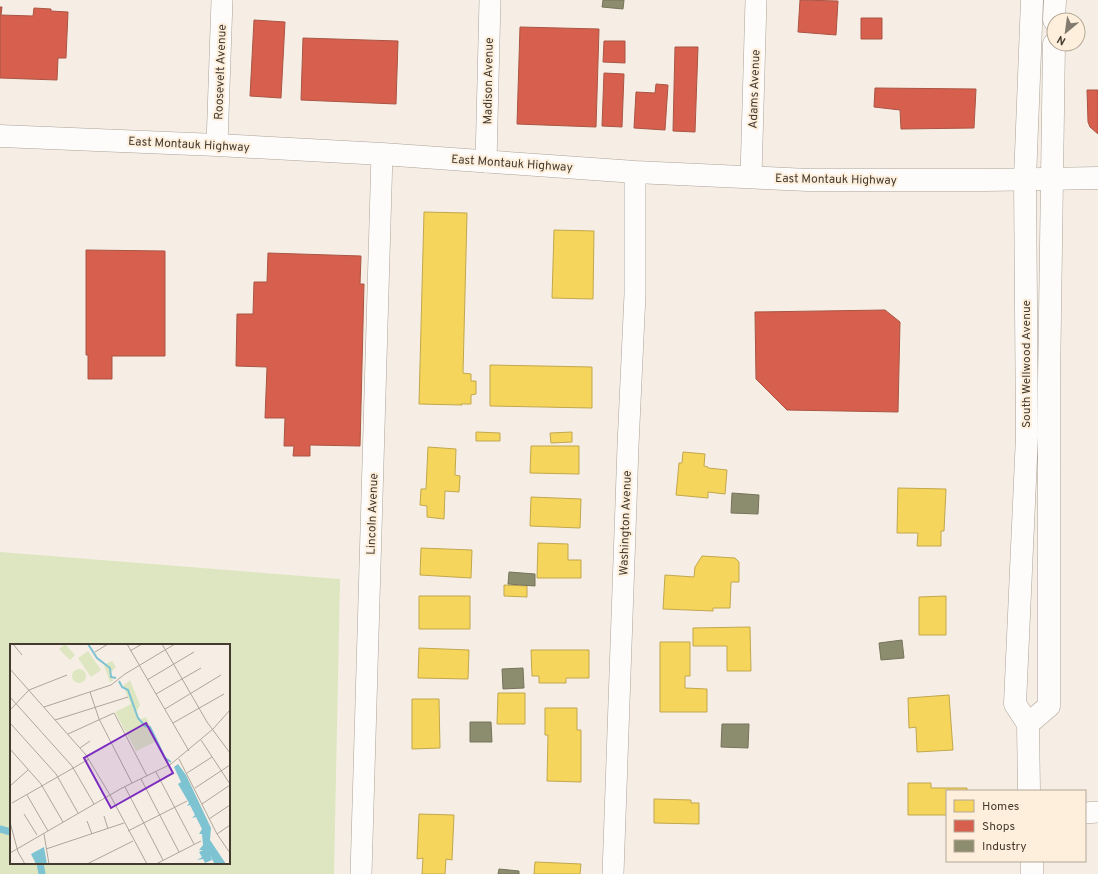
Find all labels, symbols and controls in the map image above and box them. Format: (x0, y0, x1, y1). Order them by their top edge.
north arrow (1046, 12, 1086, 52)
street label: Roosevelt Avenue (211, 24, 231, 120)
text: N (1055, 32, 1068, 48)
street label: Madison Avenue (480, 37, 498, 125)
street label: Adams Avenue (746, 49, 764, 129)
street label: East Montauk Highway (128, 134, 250, 156)
street label: East Montauk Highway (451, 152, 573, 176)
street label: East Montauk Highway (775, 171, 897, 189)
street label: South Wellwood Avenue (1019, 300, 1035, 428)
street label: Washington Avenue (616, 470, 636, 576)
street label: Lincoln Avenue (364, 473, 382, 555)
inset map (10, 644, 230, 864)
legend (946, 790, 1086, 862)
text: Homes (982, 799, 1019, 815)
text: Shops (982, 819, 1015, 835)
text: Industry (982, 839, 1027, 855)

